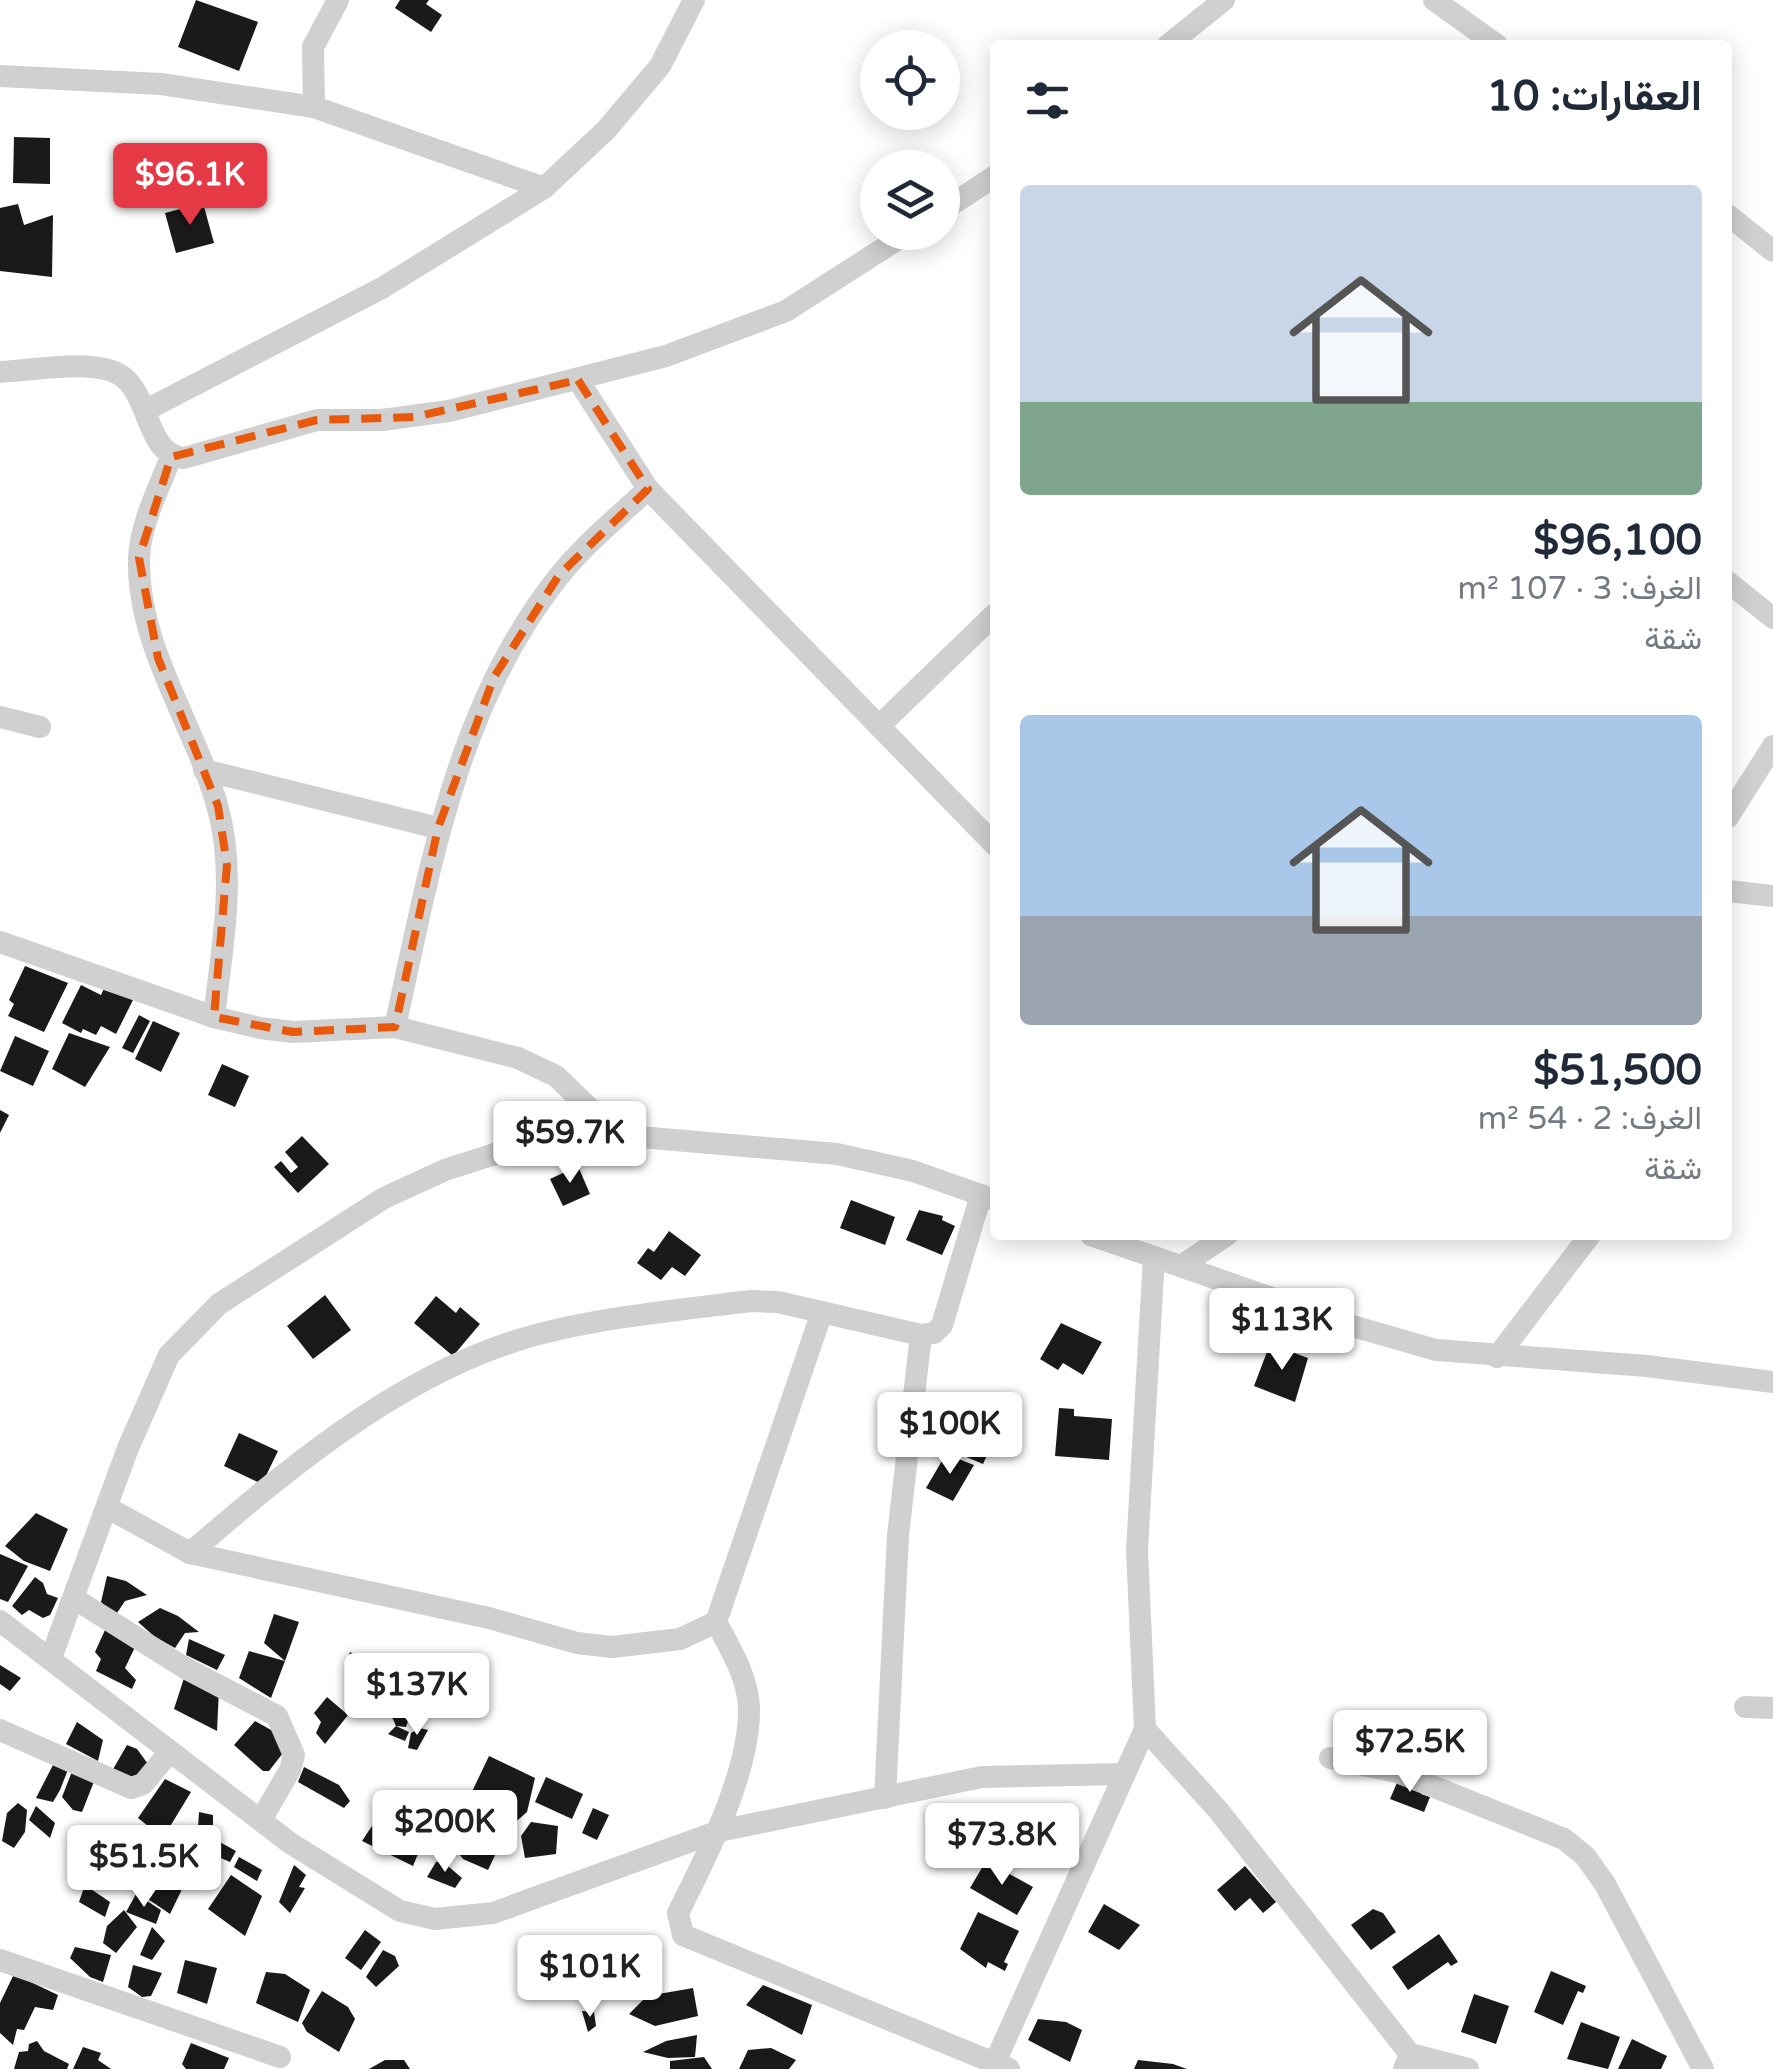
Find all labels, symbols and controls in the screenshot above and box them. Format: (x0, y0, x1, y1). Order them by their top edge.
map controls (860, 30, 960, 250)
button: locate (860, 30, 960, 130)
text: العقارات: 10 (1487, 71, 1702, 122)
icon: filters (1020, 73, 1075, 128)
pin: $96.1K (109, 143, 271, 228)
button: layers (860, 150, 960, 250)
text: $96.1K (135, 156, 245, 194)
icon: home (1271, 250, 1451, 430)
text: $96,100 (1533, 515, 1702, 566)
text: الغرف: 3 · 107 m² (1458, 570, 1702, 608)
text: شقة (1644, 620, 1702, 658)
icon: home (1271, 780, 1451, 960)
text: $51,500 (1533, 1045, 1702, 1096)
text: الغرف: 2 · 54 m² (1478, 1100, 1702, 1138)
pin: $59.7K (489, 1101, 651, 1186)
text: $59.7K (515, 1114, 625, 1152)
text: شقة (1644, 1150, 1702, 1188)
pin: $113K (1212, 1288, 1352, 1373)
text: $113K (1231, 1301, 1333, 1339)
pin: $100K (880, 1392, 1020, 1477)
text: $100K (899, 1405, 1001, 1443)
pin: $137K (347, 1653, 487, 1738)
text: $137K (366, 1666, 468, 1704)
pin: $72.5K (1329, 1710, 1491, 1795)
text: $72.5K (1355, 1723, 1465, 1761)
pin: $200K (375, 1790, 515, 1875)
text: $200K (394, 1803, 496, 1841)
pin: $73.8K (921, 1803, 1083, 1888)
text: $73.8K (947, 1816, 1057, 1854)
pin: $51.5K (63, 1825, 225, 1910)
text: $51.5K (89, 1838, 199, 1876)
pin: $101K (520, 1935, 660, 2020)
text: $101K (539, 1948, 641, 1986)

